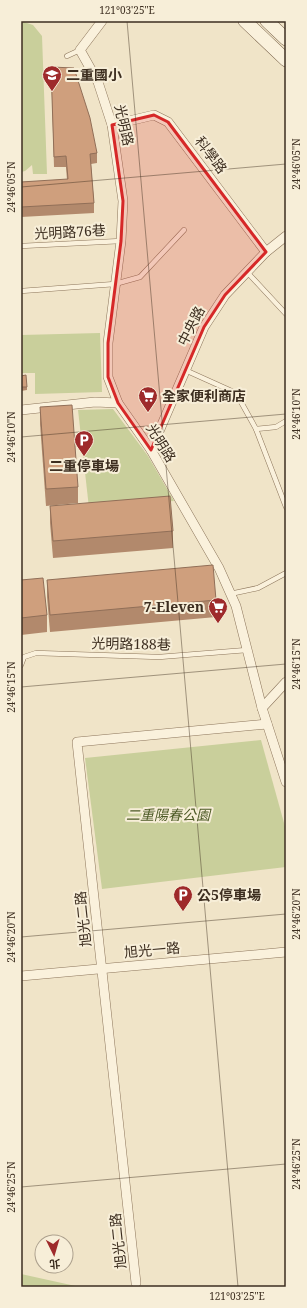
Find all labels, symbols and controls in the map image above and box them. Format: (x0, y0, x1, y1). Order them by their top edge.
text: 121°03'25"E (99, 3, 155, 17)
school or university icon: 二重國小 (41, 64, 63, 92)
place label: 二重國小 (66, 65, 122, 84)
street label: 光明路 (111, 102, 138, 147)
street label: 科學路 (191, 132, 232, 177)
text: 24°46'05"N (289, 138, 303, 190)
text: 24°46'05"N (4, 161, 18, 213)
street label: 光明路76巷 (34, 220, 106, 243)
street label: 中央路 (173, 303, 209, 349)
supermarket icon: 全家便利商店 (137, 385, 159, 413)
place label: 全家便利商店 (162, 386, 246, 405)
text: 24°46'10"N (289, 388, 303, 440)
text: 24°46'10"N (4, 411, 18, 463)
street label: 光明路 (142, 420, 181, 466)
parking icon: 二重停車場 (73, 429, 95, 457)
place label: 二重停車場 (49, 456, 119, 475)
supermarket icon: 7-Eleven (207, 596, 229, 624)
place label: 7-Eleven (144, 597, 204, 616)
street label: 光明路188巷 (91, 633, 171, 654)
text: 24°46'15"N (289, 638, 303, 690)
text: 24°46'15"N (4, 661, 18, 713)
park label: 二重陽春公園 (126, 805, 212, 824)
parking icon: 公5停車場 (172, 884, 194, 912)
place label: 公5停車場 (197, 885, 261, 904)
text: 24°46'20"N (289, 888, 303, 940)
street label: 旭光二路 (70, 890, 95, 948)
text: 24°46'20"N (4, 911, 18, 963)
street label: 旭光一路 (123, 938, 181, 961)
text: 24°46'25"N (289, 1138, 303, 1190)
text: 24°46'25"N (4, 1161, 18, 1213)
street label: 旭光二路 (105, 1212, 130, 1270)
north arrow (34, 1234, 74, 1274)
text: 北 (49, 1257, 61, 1272)
text: 121°03'25"E (209, 1289, 265, 1303)

